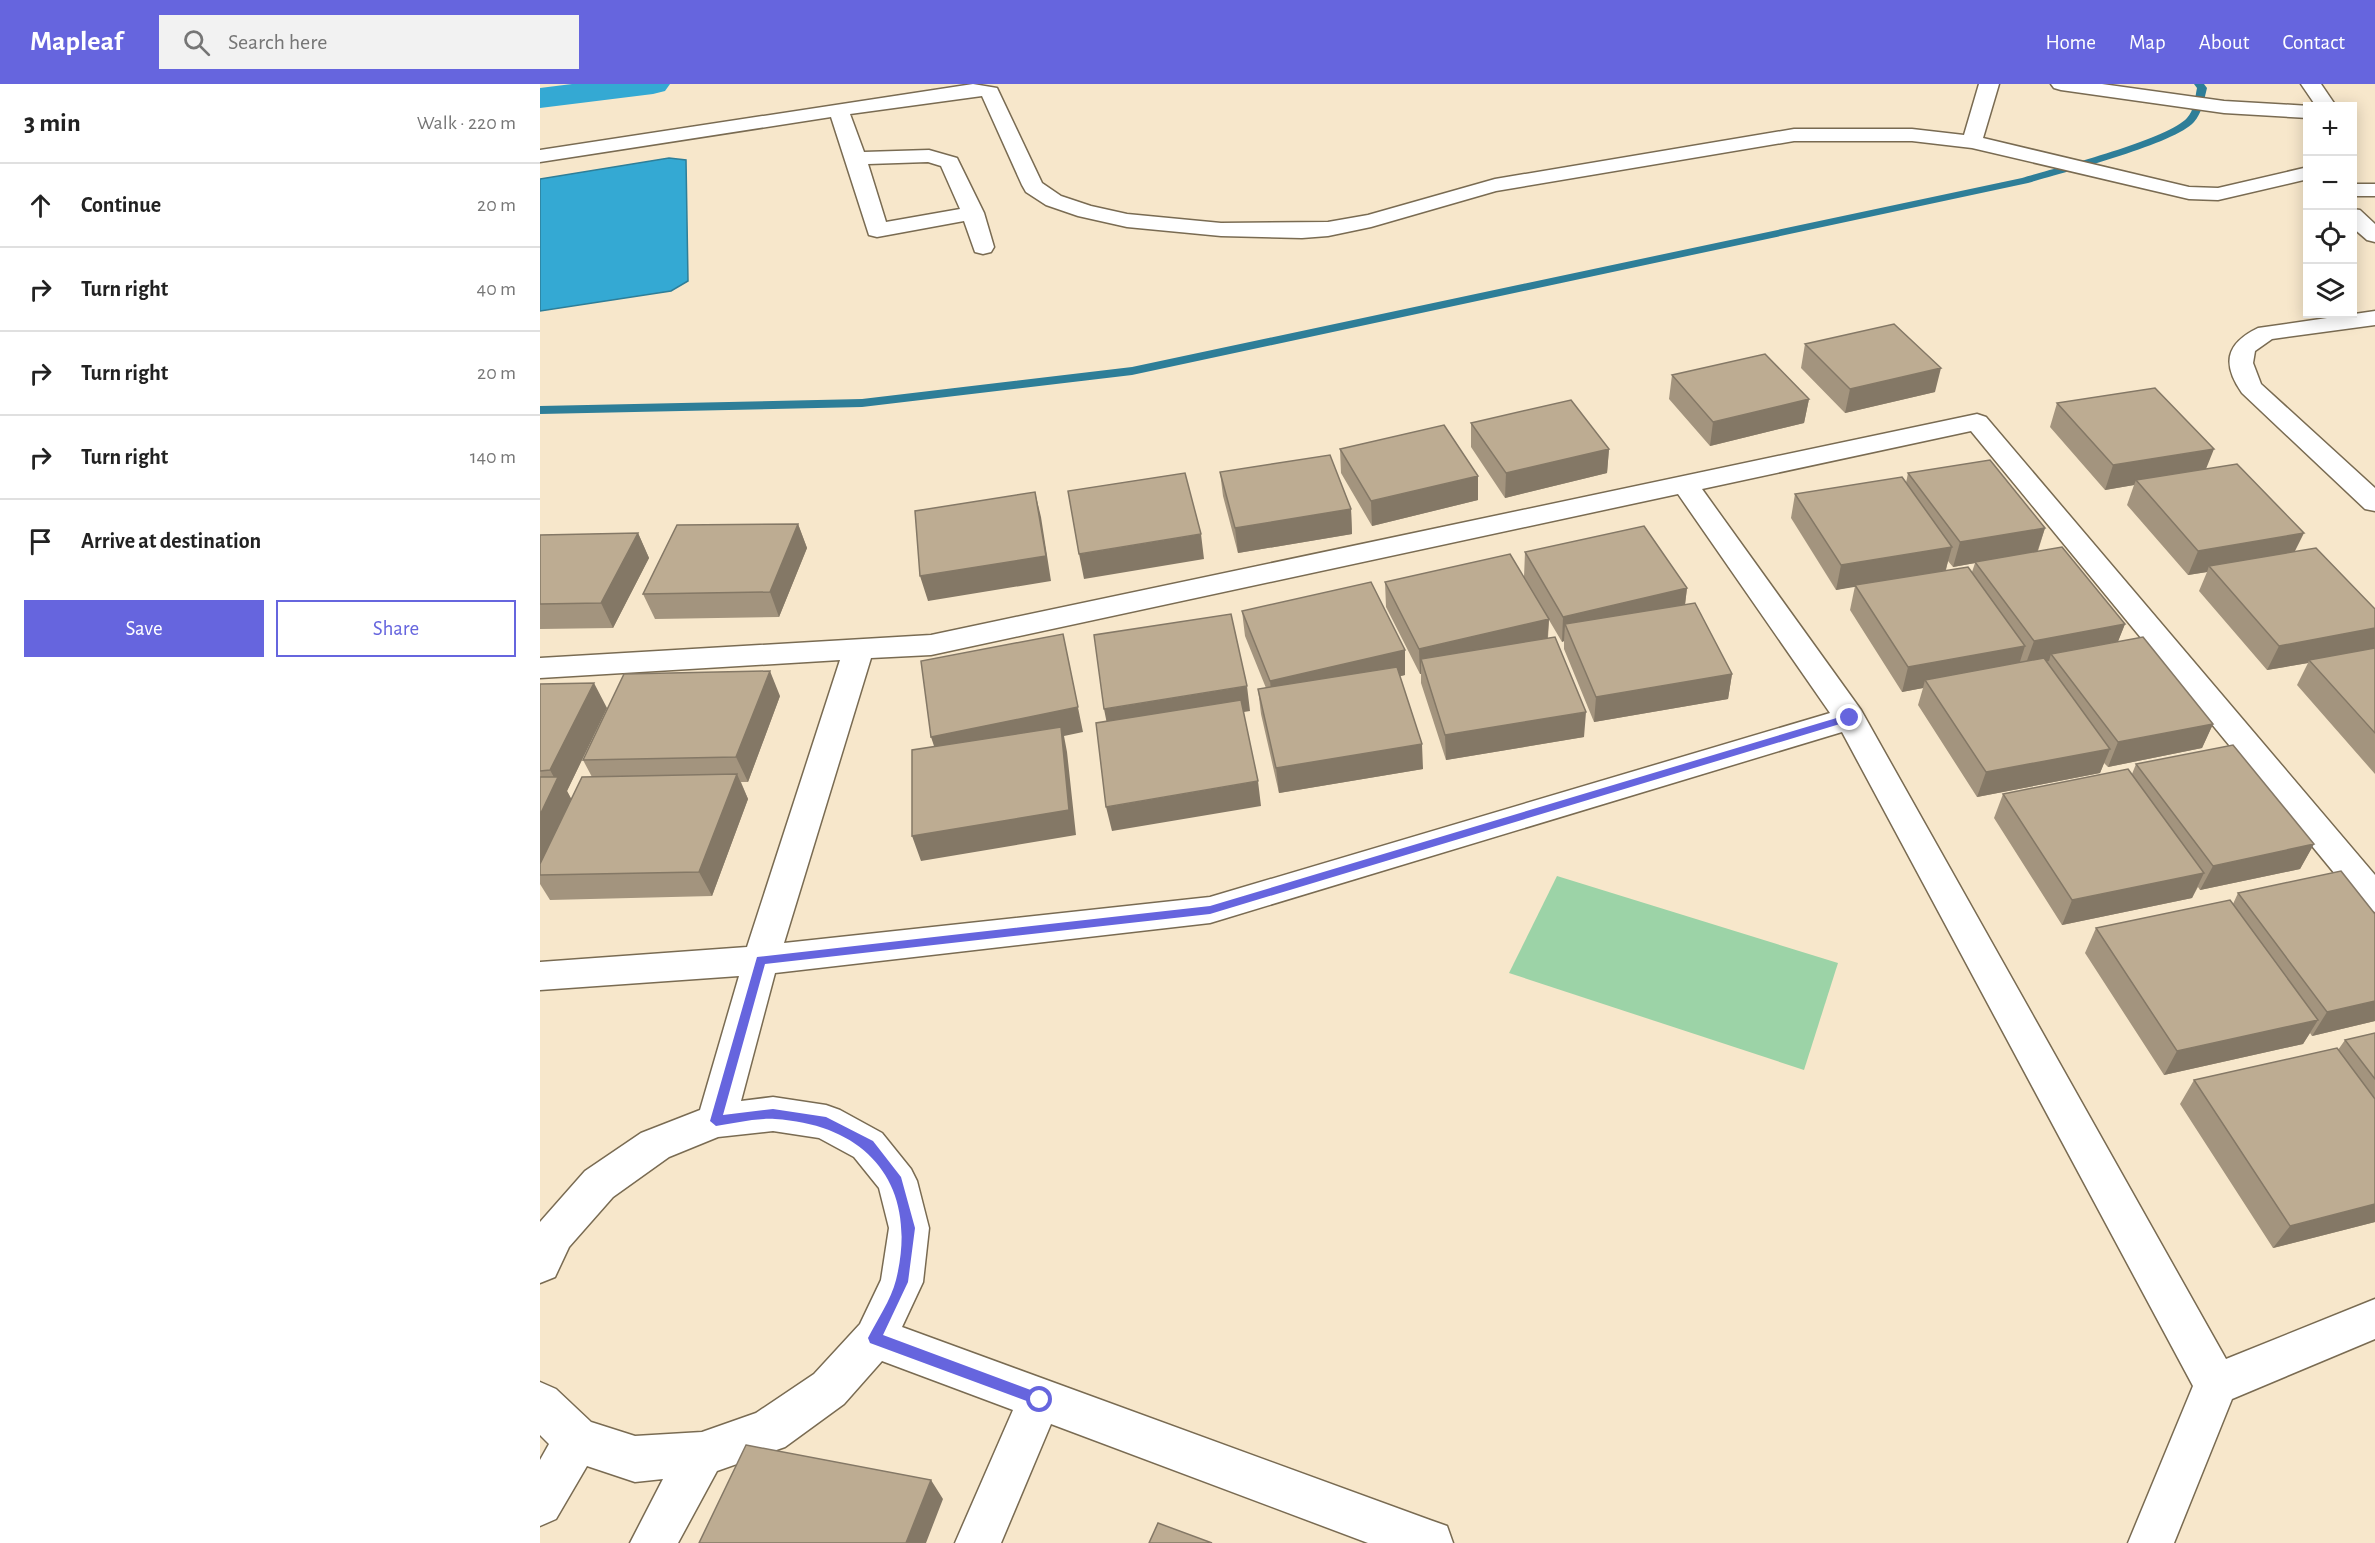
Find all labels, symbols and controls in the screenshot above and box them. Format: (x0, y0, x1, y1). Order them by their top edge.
search box (159, 15, 579, 69)
icon: search (180, 26, 213, 59)
text: Mapleaf (30, 28, 123, 56)
text: Search here (228, 31, 327, 53)
text: Home (2045, 32, 2096, 53)
text: Map (2129, 32, 2166, 53)
text: About (2199, 32, 2249, 53)
text: Contact (2282, 32, 2345, 53)
map controls (2303, 102, 2357, 318)
button: + (2303, 102, 2357, 156)
text: 3 min (24, 110, 81, 136)
text: Walk · 220 m (417, 113, 516, 133)
button: − (2303, 156, 2357, 210)
icon: ahead (24, 189, 57, 222)
text: Continue (81, 194, 161, 216)
text: 20 m (477, 195, 516, 215)
button: locate (2303, 210, 2357, 264)
button: layers (2303, 264, 2357, 318)
icon: right (24, 273, 57, 306)
text: Turn right (81, 278, 168, 300)
text: 40 m (477, 279, 516, 299)
icon: right (24, 357, 57, 390)
text: Turn right (81, 362, 168, 384)
text: 20 m (477, 363, 516, 383)
icon: right (24, 441, 57, 474)
text: Turn right (81, 446, 168, 468)
text: 140 m (470, 447, 516, 467)
icon: arrive (24, 525, 57, 558)
text: Arrive at destination (81, 530, 261, 552)
button: Save (24, 600, 264, 657)
button: Share (276, 600, 516, 657)
route end (1836, 704, 1862, 730)
route start (1026, 1386, 1052, 1412)

